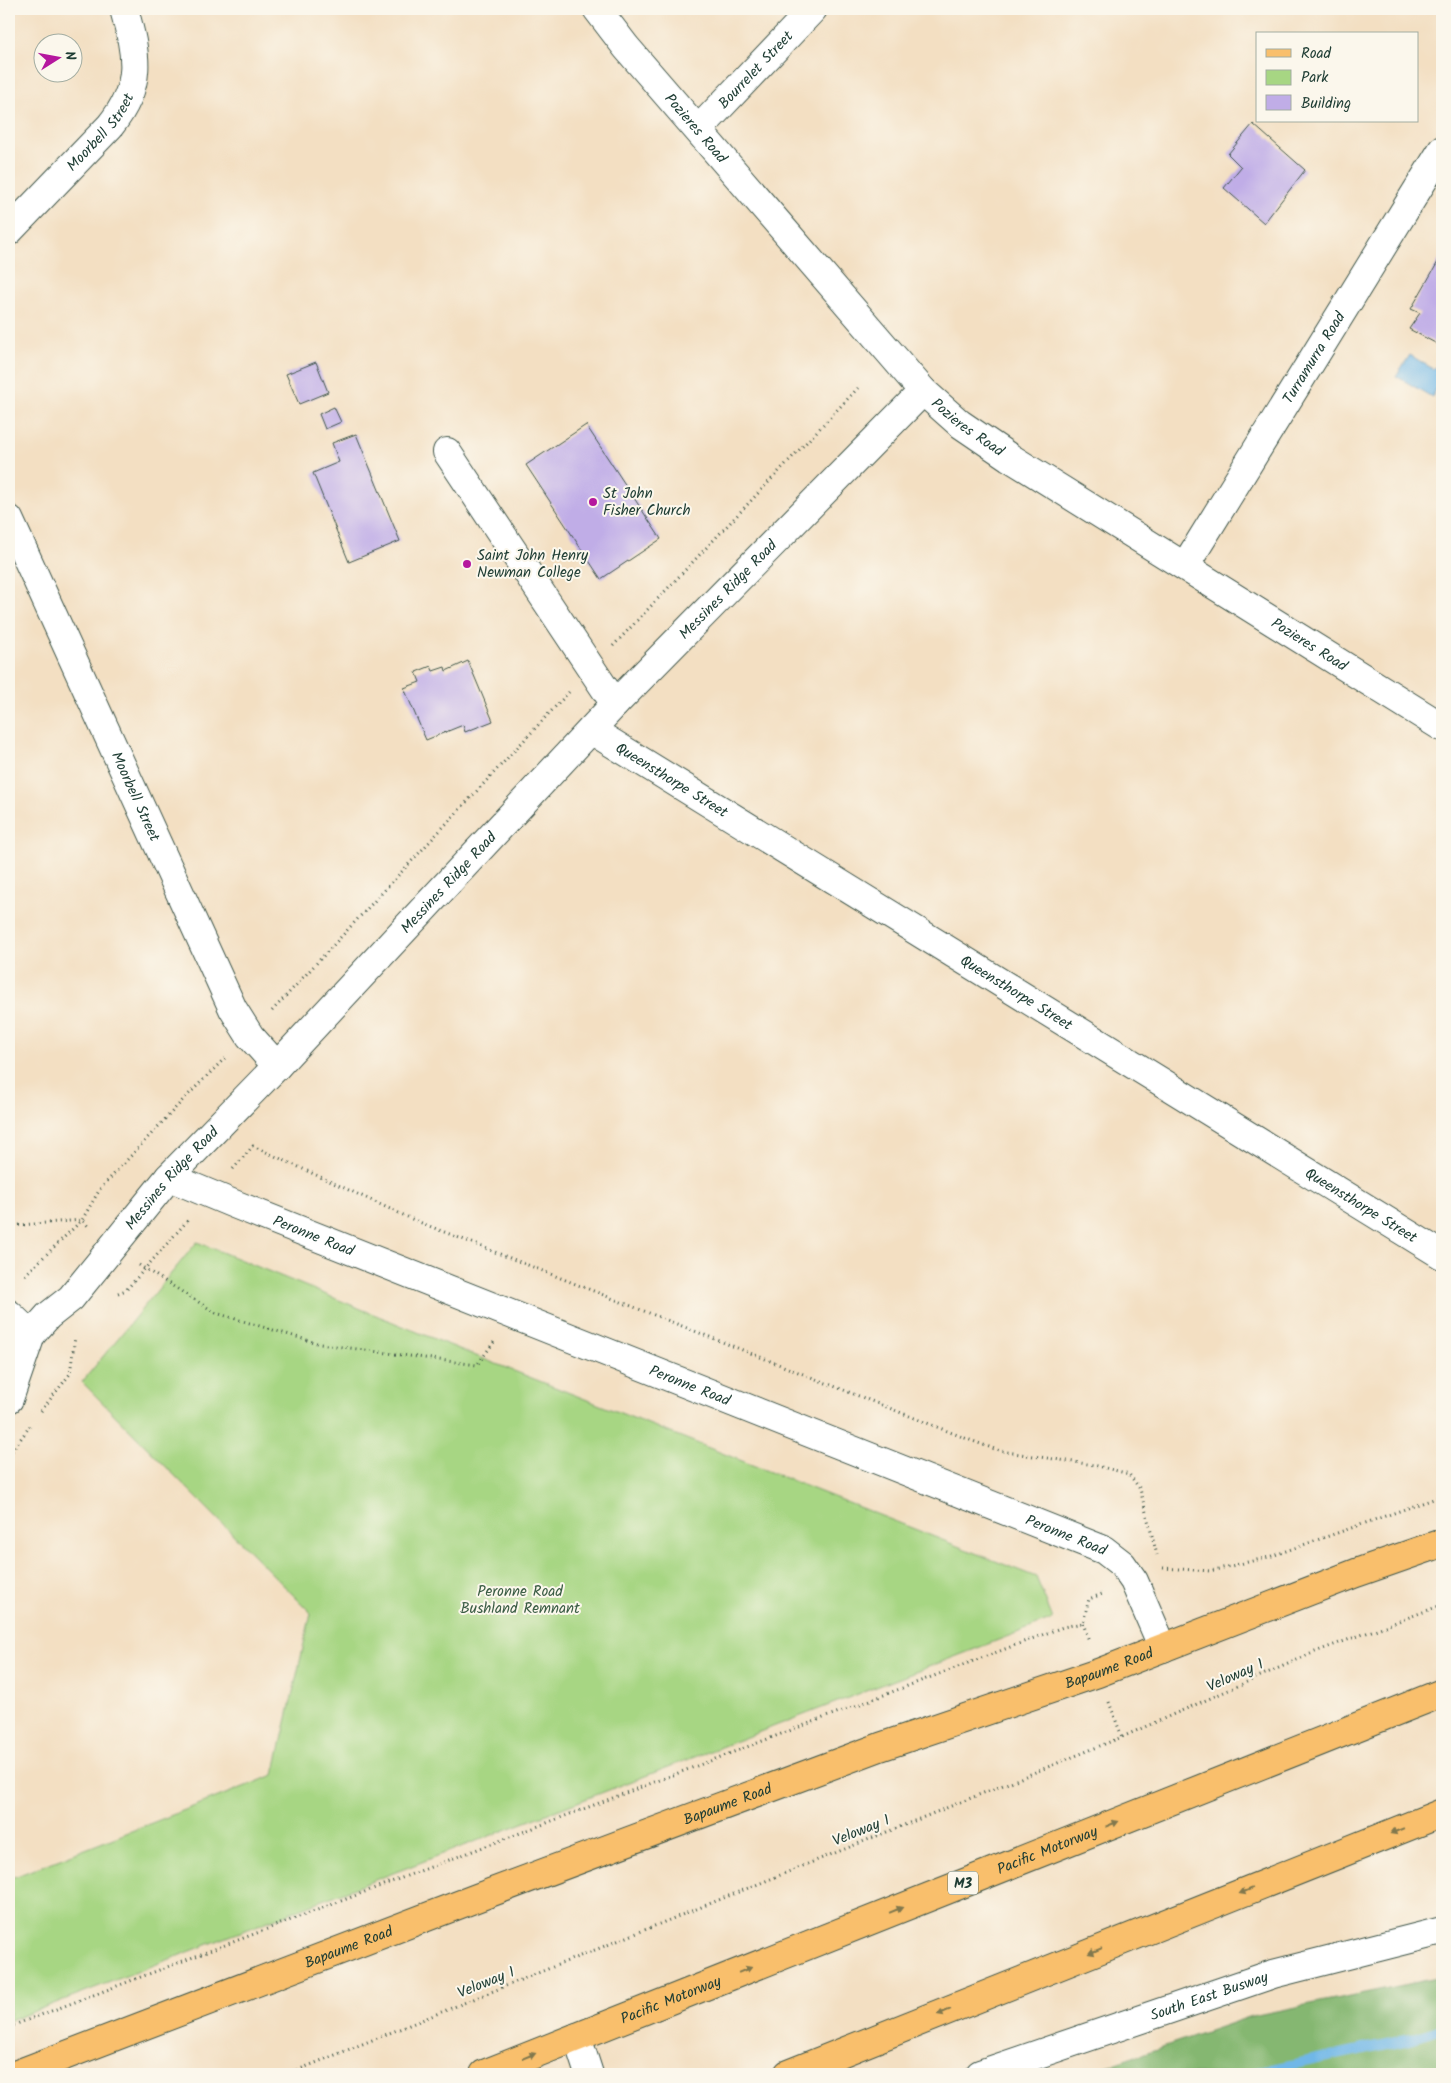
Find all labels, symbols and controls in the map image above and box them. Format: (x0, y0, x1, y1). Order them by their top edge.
street label: Bourrelet Street (713, 25, 800, 115)
north arrow (32, 32, 82, 82)
legend (1256, 32, 1418, 122)
text: Road (1301, 42, 1332, 66)
text: N (58, 49, 81, 62)
text: Park (1301, 66, 1329, 90)
street label: Pozieres Road (658, 88, 733, 170)
street label: Moorbell Street (61, 89, 141, 178)
text: Building (1301, 92, 1351, 116)
street label: Turramurra Road (1277, 307, 1353, 409)
street label: Pozieres Road (925, 393, 1009, 464)
place label: St John Fisher Church (603, 482, 691, 523)
marker: St John Fisher Church (587, 496, 599, 508)
street label: Messines Ridge Road (674, 534, 784, 646)
place label: Saint John Henry Newman College (477, 544, 589, 585)
marker: Saint John Henry Newman College (461, 558, 473, 570)
street label: Pozieres Road (1266, 612, 1352, 678)
street label: Queensthorpe Street (610, 737, 732, 825)
street label: Moorbell Street (104, 748, 166, 846)
street label: Messines Ridge Road (395, 826, 503, 940)
street label: Queensthorpe Street (955, 949, 1077, 1037)
street label: Messines Ridge Road (119, 1121, 225, 1236)
street label: Queensthorpe Street (1300, 1162, 1422, 1250)
street label: Peronne Road (269, 1210, 358, 1264)
street label: Peronne Road (645, 1359, 734, 1413)
street label: Peronne Road (1022, 1509, 1111, 1563)
park label: Peronne Road Bushland Remnant (460, 1580, 580, 1621)
street label: Bapaume Road (1062, 1641, 1158, 1696)
street label: Veloway 1 (1203, 1653, 1268, 1699)
street label: Bapaume Road (680, 1777, 776, 1833)
street label: Veloway 1 (829, 1808, 894, 1853)
street label: Pacific Motorway (994, 1820, 1102, 1882)
one-way arrow (1105, 1820, 1120, 1828)
one-way arrow (1389, 1827, 1404, 1835)
road number: M3 (948, 1872, 978, 1895)
one-way arrow (1238, 1887, 1253, 1895)
one-way arrow (889, 1906, 904, 1914)
street label: Bapaume Road (301, 1920, 397, 1976)
one-way arrow (1088, 1948, 1102, 1956)
street label: Veloway 1 (454, 1960, 519, 2005)
street label: South East Busway (1147, 1965, 1272, 2028)
one-way arrow (738, 1966, 753, 1974)
street label: Pacific Motorway (617, 1969, 726, 2031)
one-way arrow (937, 2008, 951, 2016)
one-way arrow (522, 2052, 537, 2060)

